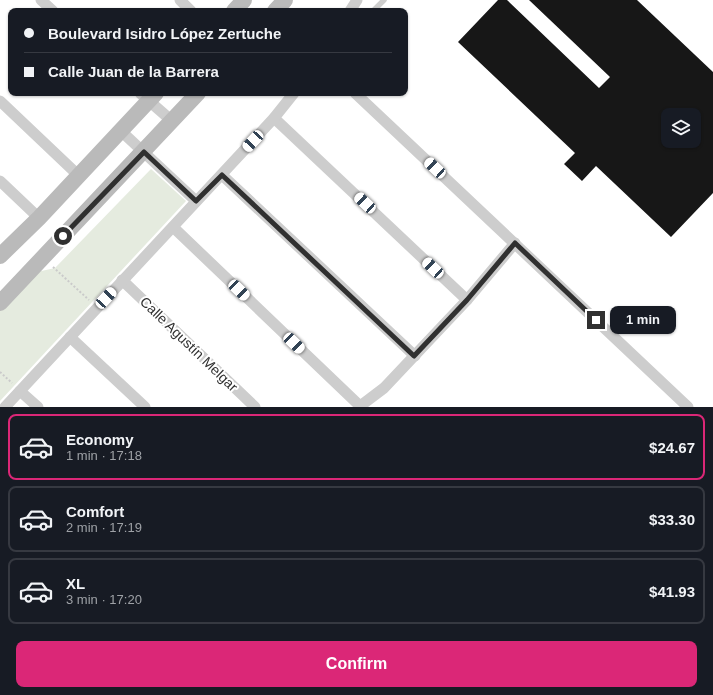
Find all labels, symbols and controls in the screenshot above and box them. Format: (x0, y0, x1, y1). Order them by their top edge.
text: Boulevard Isidro López Zertuche (48, 25, 281, 42)
text: Calle Juan de la Barrera (48, 63, 219, 80)
map controls (661, 108, 701, 148)
button: layers (661, 108, 701, 148)
car (240, 128, 266, 154)
car (422, 155, 448, 181)
car (352, 190, 378, 216)
route start (54, 227, 72, 245)
car (420, 255, 446, 281)
car (226, 277, 252, 303)
car (93, 285, 119, 311)
street label: Calle Agustín Melgar (137, 293, 241, 395)
callout: 1 min (610, 306, 676, 334)
route end (587, 311, 605, 329)
text: 1 min (626, 312, 660, 327)
car (281, 330, 307, 356)
icon: car (18, 429, 54, 465)
text: Economy (66, 431, 134, 448)
text: $24.67 (649, 439, 695, 456)
text: 1 min · 17:18 (66, 448, 142, 463)
icon: car (18, 501, 54, 537)
text: Comfort (66, 503, 124, 520)
text: $33.30 (649, 511, 695, 528)
text: 2 min · 17:19 (66, 520, 142, 535)
icon: car (18, 573, 54, 609)
text: XL (66, 575, 85, 592)
text: $41.93 (649, 583, 695, 600)
text: 3 min · 17:20 (66, 592, 142, 607)
button: Confirm (16, 641, 697, 687)

